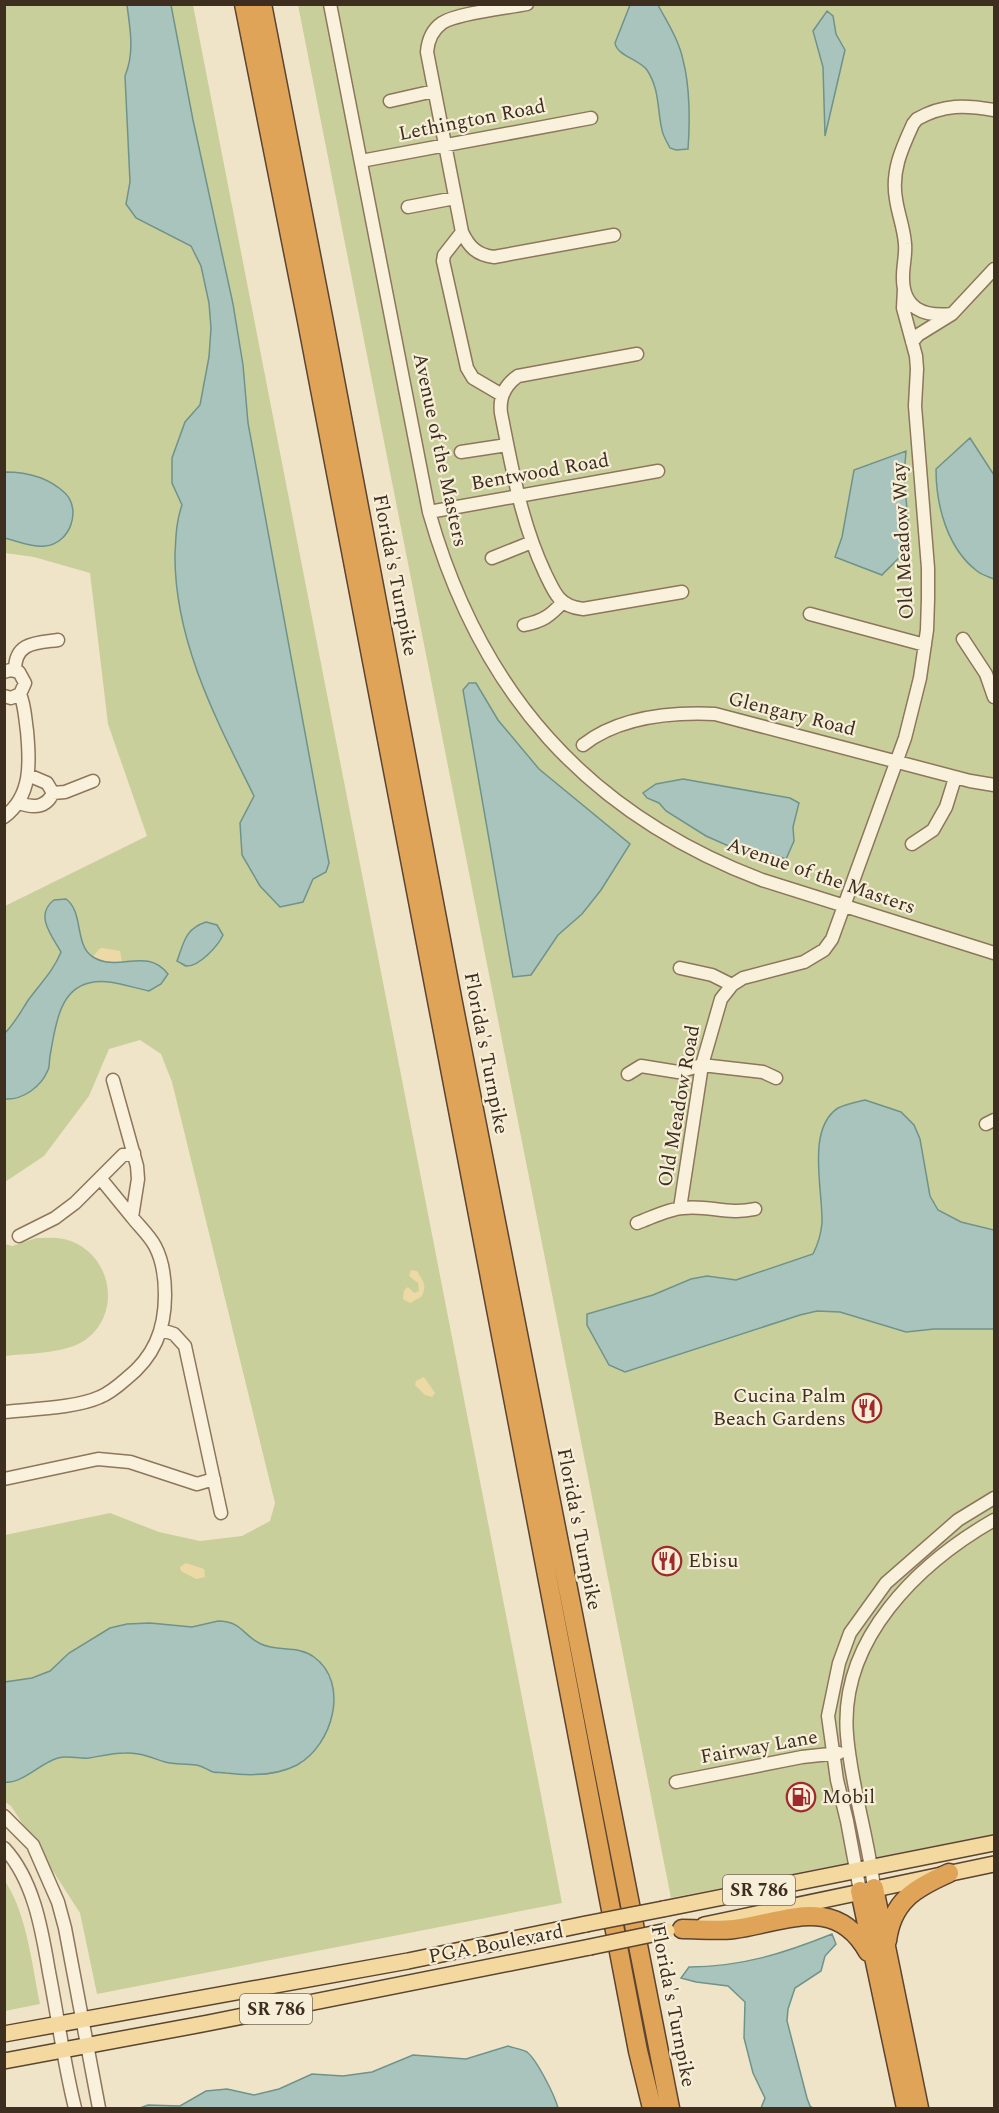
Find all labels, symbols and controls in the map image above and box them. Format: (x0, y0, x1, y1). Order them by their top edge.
street label: Lethington Road (396, 91, 548, 149)
street label: Avenue of the Masters (405, 350, 475, 550)
street label: Bentwood Road (469, 445, 611, 499)
street label: Old Meadow Way (884, 460, 922, 620)
street label: Florida's Turnpike (365, 491, 425, 659)
street label: Glengary Road (725, 684, 859, 744)
street label: Avenue of the Masters (723, 830, 919, 922)
street label: Florida's Turnpike (456, 969, 516, 1137)
street label: Old Meadow Road (650, 1023, 708, 1189)
place label: Cucina Palm Beach Gardens (713, 1381, 846, 1434)
restaurant icon: Cucina Palm Beach Gardens (851, 1392, 883, 1424)
street label: Florida's Turnpike (549, 1445, 609, 1613)
restaurant icon: Ebisu (651, 1545, 683, 1577)
place label: Ebisu (688, 1546, 738, 1576)
street label: Fairway Lane (698, 1722, 820, 1772)
fuel station icon: Mobil (785, 1781, 817, 1813)
place label: Mobil (822, 1782, 875, 1812)
road number: SR 786 (723, 1875, 795, 1905)
street label: PGA Boulevard (426, 1916, 566, 1972)
street label: Florida's Turnpike (643, 1922, 703, 2090)
road number: SR 786 (240, 1994, 312, 2024)

